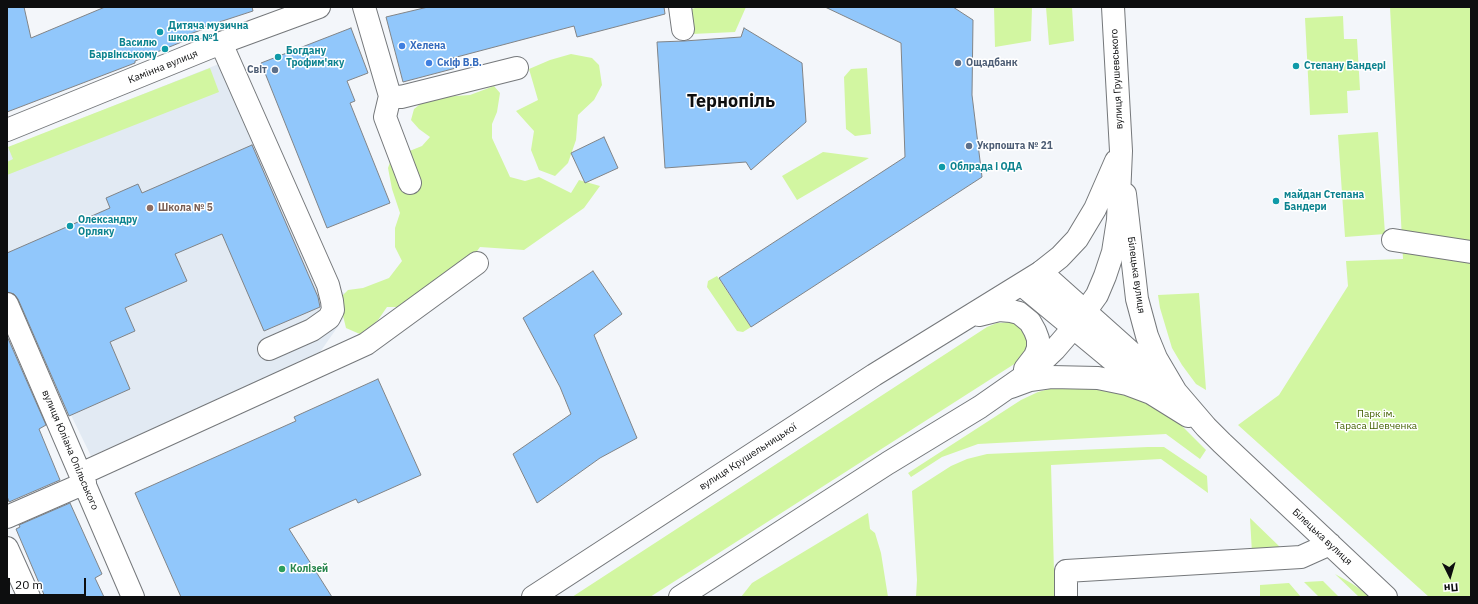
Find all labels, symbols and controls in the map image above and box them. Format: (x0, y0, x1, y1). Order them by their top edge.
place label: Дитяча музична школа №1 (168, 20, 248, 44)
marker: Дитяча музична школа №1 (155, 27, 165, 37)
street label: вулиця Грушевського (1108, 28, 1126, 130)
place label: Василю Барвінському (89, 37, 157, 60)
place label: Хелена (410, 40, 446, 52)
marker: Хелена (397, 41, 407, 51)
marker: Василю Барвінському (160, 44, 170, 54)
place label: Богдану Трофим'яку (286, 45, 344, 68)
street label: Камінна вулиця (126, 48, 200, 86)
marker: Богдану Трофим'яку (273, 52, 283, 62)
place label: Скіф В.В. (437, 57, 482, 69)
place label: Ощадбанк (966, 57, 1018, 69)
marker: Скіф В.В. (424, 58, 434, 68)
marker: Ощадбанк (953, 58, 963, 68)
place label: Степану Бандері (1304, 60, 1386, 72)
marker: Степану Бандері (1291, 61, 1301, 71)
place label: Світ (247, 64, 267, 76)
marker: Світ (270, 65, 280, 75)
district label: Тернопіль (687, 91, 775, 113)
place label: Укрпошта № 21 (977, 140, 1053, 152)
marker: Укрпошта № 21 (964, 141, 974, 151)
place label: Облрада і ОДА (950, 161, 1022, 173)
marker: Облрада і ОДА (937, 162, 947, 172)
place label: майдан Степана Бандери (1284, 189, 1364, 212)
marker: майдан Степана Бандери (1271, 196, 1281, 206)
place label: Школа № 5 (158, 202, 213, 214)
marker: Школа № 5 (145, 203, 155, 213)
place label: Олександру Орляку (78, 214, 137, 238)
marker: Олександру Орляку (65, 221, 75, 231)
street label: Білецька вулиця (1125, 236, 1147, 314)
street label: вулиця Юліана Опільського (39, 388, 101, 512)
park label: Парк ім. Тараса Шевченка (1335, 408, 1417, 432)
street label: вулиця Крушельницької (697, 421, 799, 493)
street label: Білецька вулиця (1290, 506, 1354, 568)
north arrow (1430, 556, 1470, 596)
place label: Колізей (290, 563, 328, 575)
marker: Колізей (277, 564, 287, 574)
scale bar (10, 570, 88, 596)
text: 20 m (15, 577, 43, 592)
text: Пн (1443, 580, 1459, 596)

